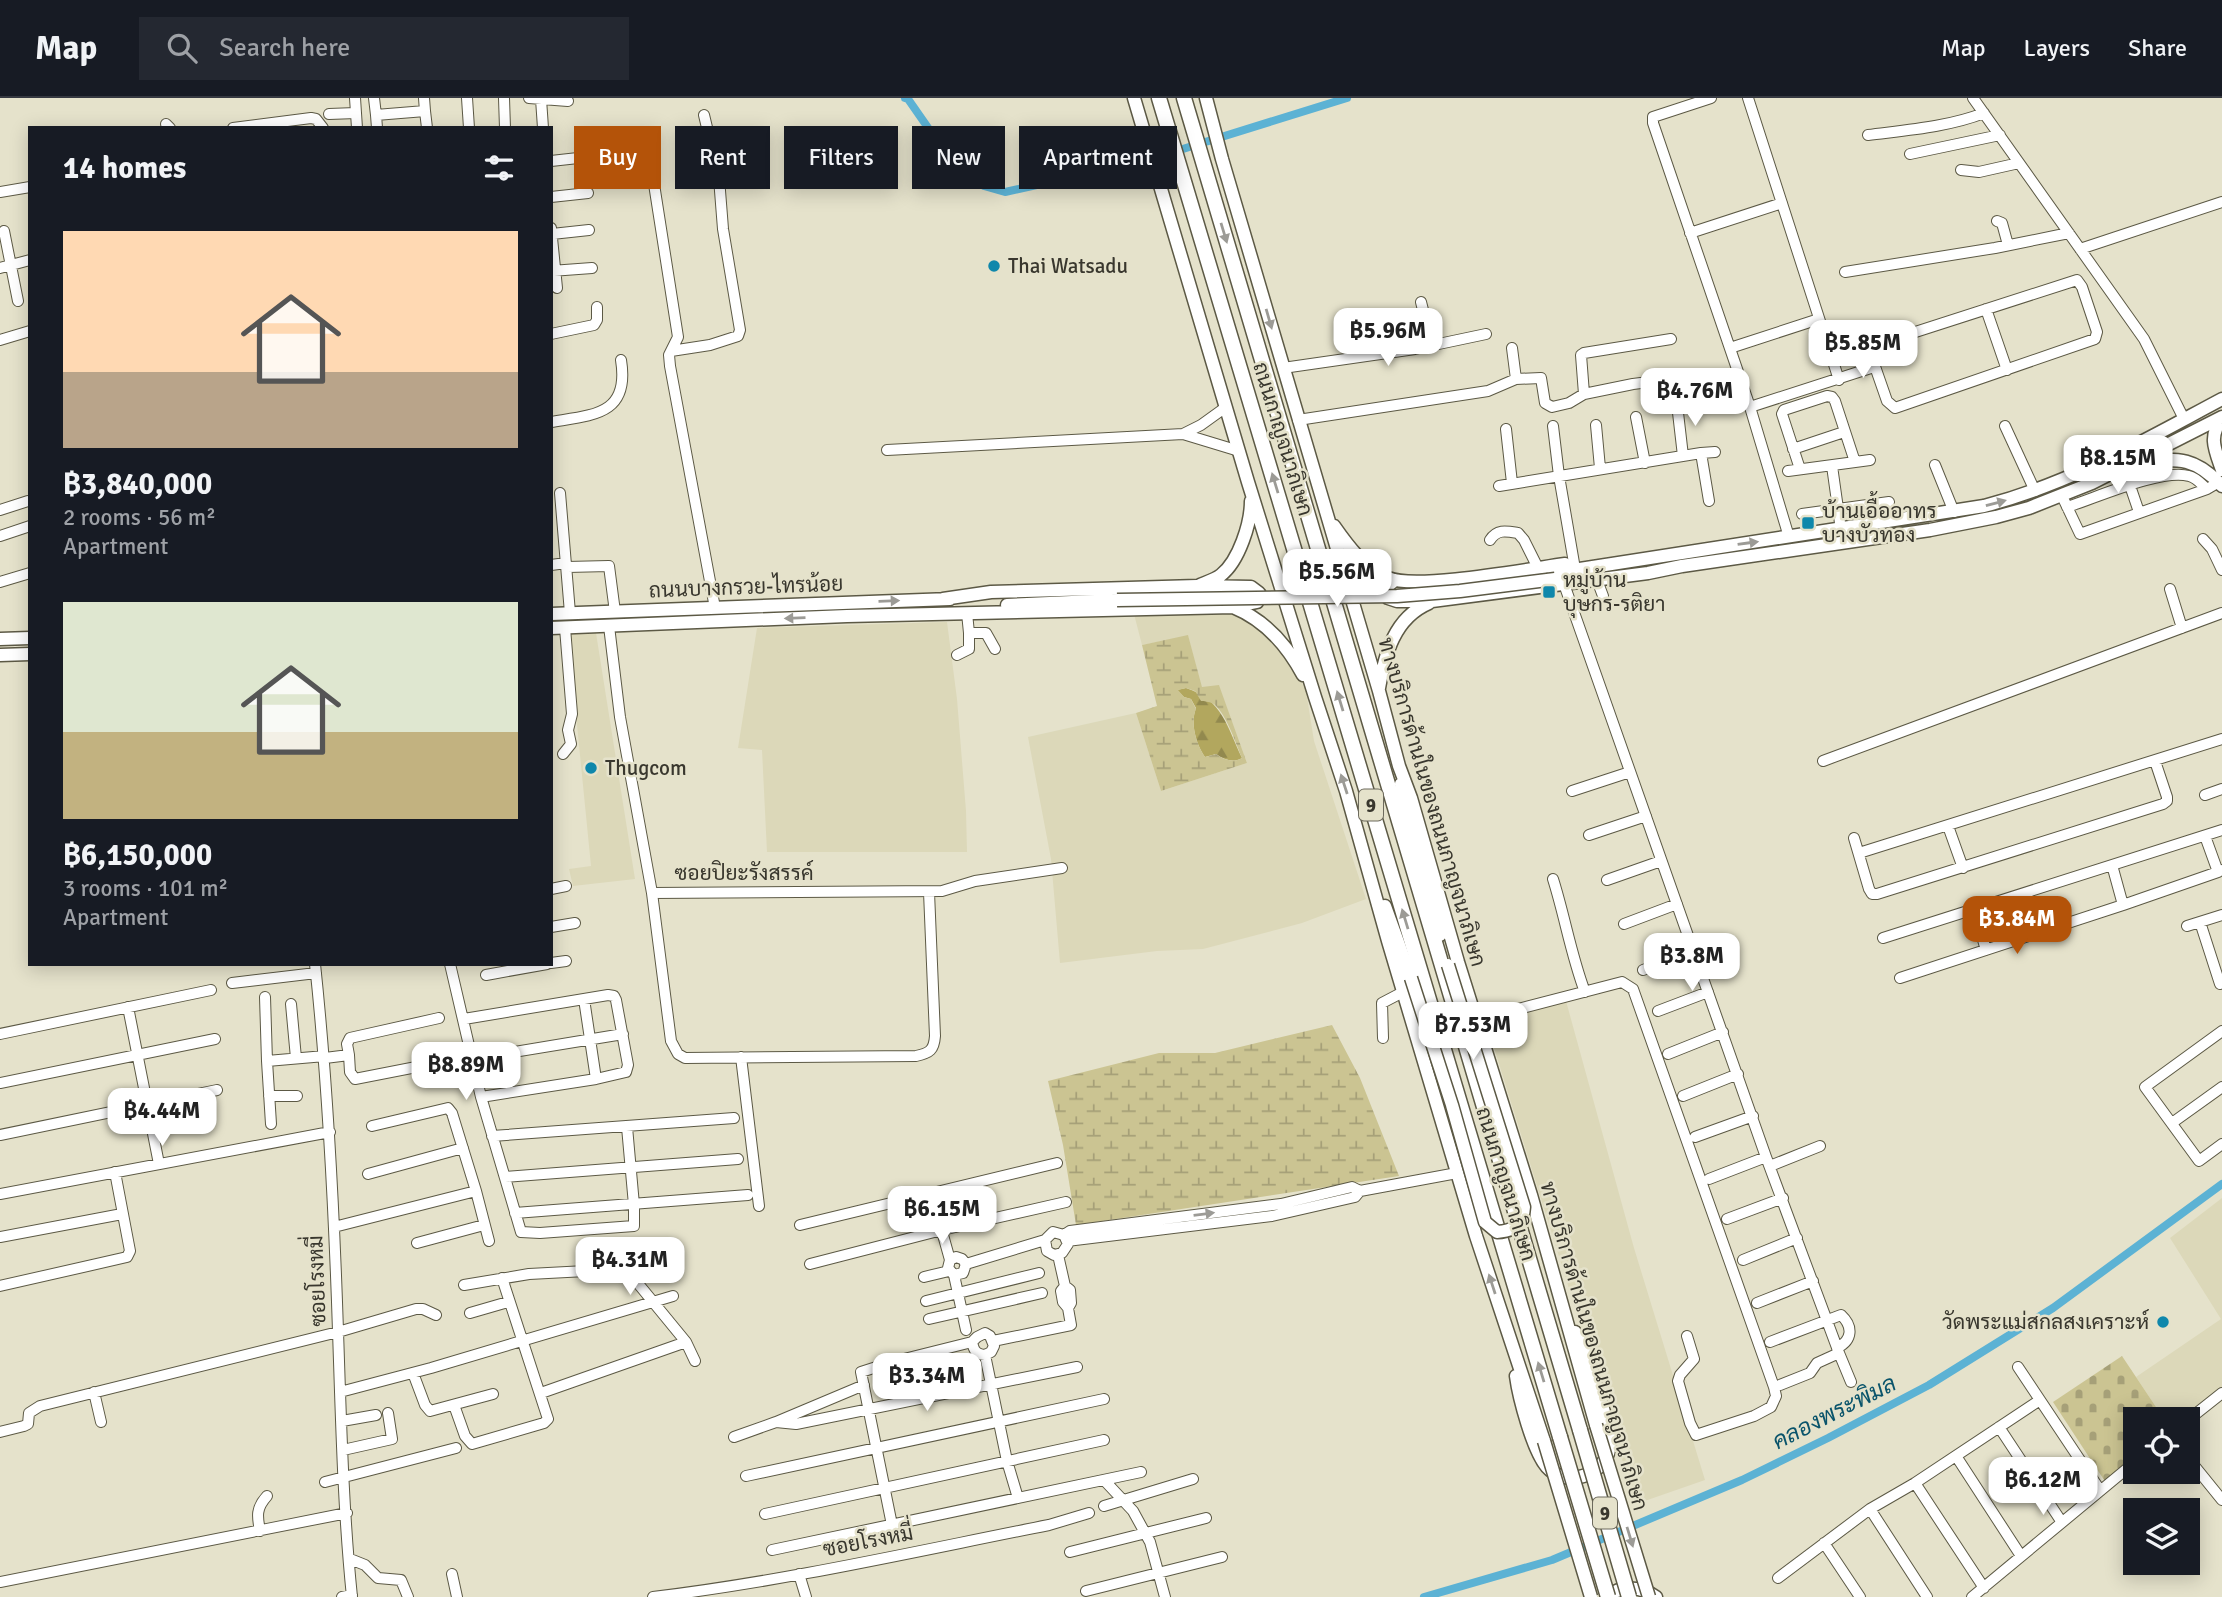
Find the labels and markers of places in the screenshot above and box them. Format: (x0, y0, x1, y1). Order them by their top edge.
place label: Thai Watsadu (1008, 253, 1128, 279)
marker: Thai Watsadu (986, 258, 1002, 274)
pin: ฿5.96M (1331, 308, 1445, 368)
pin: ฿5.85M (1806, 320, 1920, 380)
pin: ฿4.76M (1638, 368, 1752, 428)
pin: ฿8.15M (2061, 436, 2175, 495)
place label: บ้านเอื้ออาทร บางบัวทอง (1822, 491, 1937, 548)
marker: บ้านเอื้ออาทร บางบัวทอง (1800, 515, 1816, 531)
pin: ฿5.56M (1280, 550, 1394, 609)
place label: หมู่บ้าน บุษกร-รติยา (1563, 567, 1665, 618)
marker: หมู่บ้าน บุษกร-รติยา (1541, 584, 1557, 600)
place label: Thugcom (605, 755, 687, 781)
marker: Thugcom (583, 760, 599, 776)
pin: ฿3.84M (1960, 896, 2074, 956)
pin: ฿3.8M (1643, 934, 1741, 993)
pin: ฿7.53M (1416, 1002, 1530, 1062)
pin: ฿8.89M (409, 1042, 523, 1102)
pin: ฿4.44M (105, 1088, 219, 1148)
pin: ฿6.15M (885, 1186, 999, 1246)
pin: ฿4.31M (573, 1238, 687, 1297)
place label: วัดพระแม่สกลสงเคราะห์ (1942, 1308, 2149, 1335)
marker: วัดพระแม่สกลสงเคราะห์ (2155, 1314, 2171, 1330)
pin: ฿3.34M (870, 1354, 984, 1413)
pin: ฿6.12M (1986, 1458, 2100, 1517)

